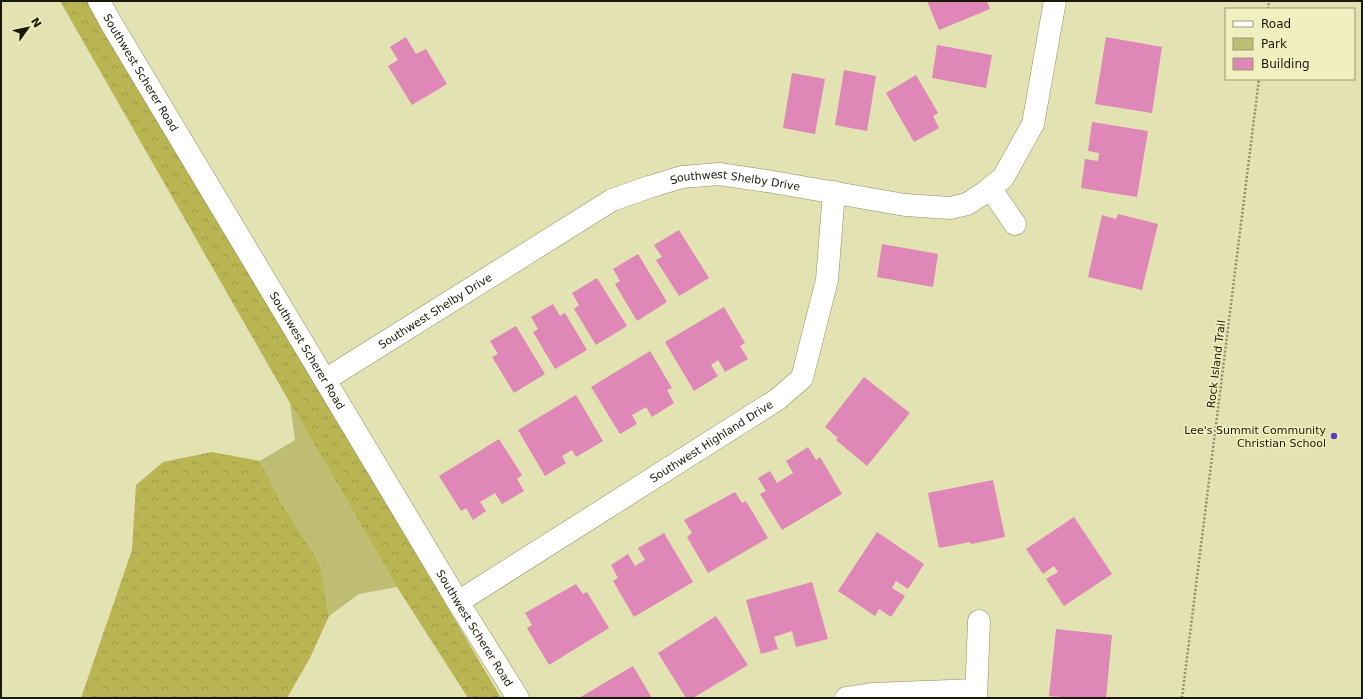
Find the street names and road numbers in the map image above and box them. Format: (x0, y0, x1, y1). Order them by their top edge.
street label: Southwest Scherer Road (100, 12, 181, 134)
street label: Southwest Shelby Drive (669, 168, 801, 194)
street label: Southwest Shelby Drive (376, 271, 495, 352)
street label: Southwest Scherer Road (267, 290, 347, 412)
street label: Rock Island Trail (1205, 319, 1228, 409)
street label: Southwest Highland Drive (648, 398, 776, 486)
street label: Southwest Scherer Road (433, 568, 515, 689)

